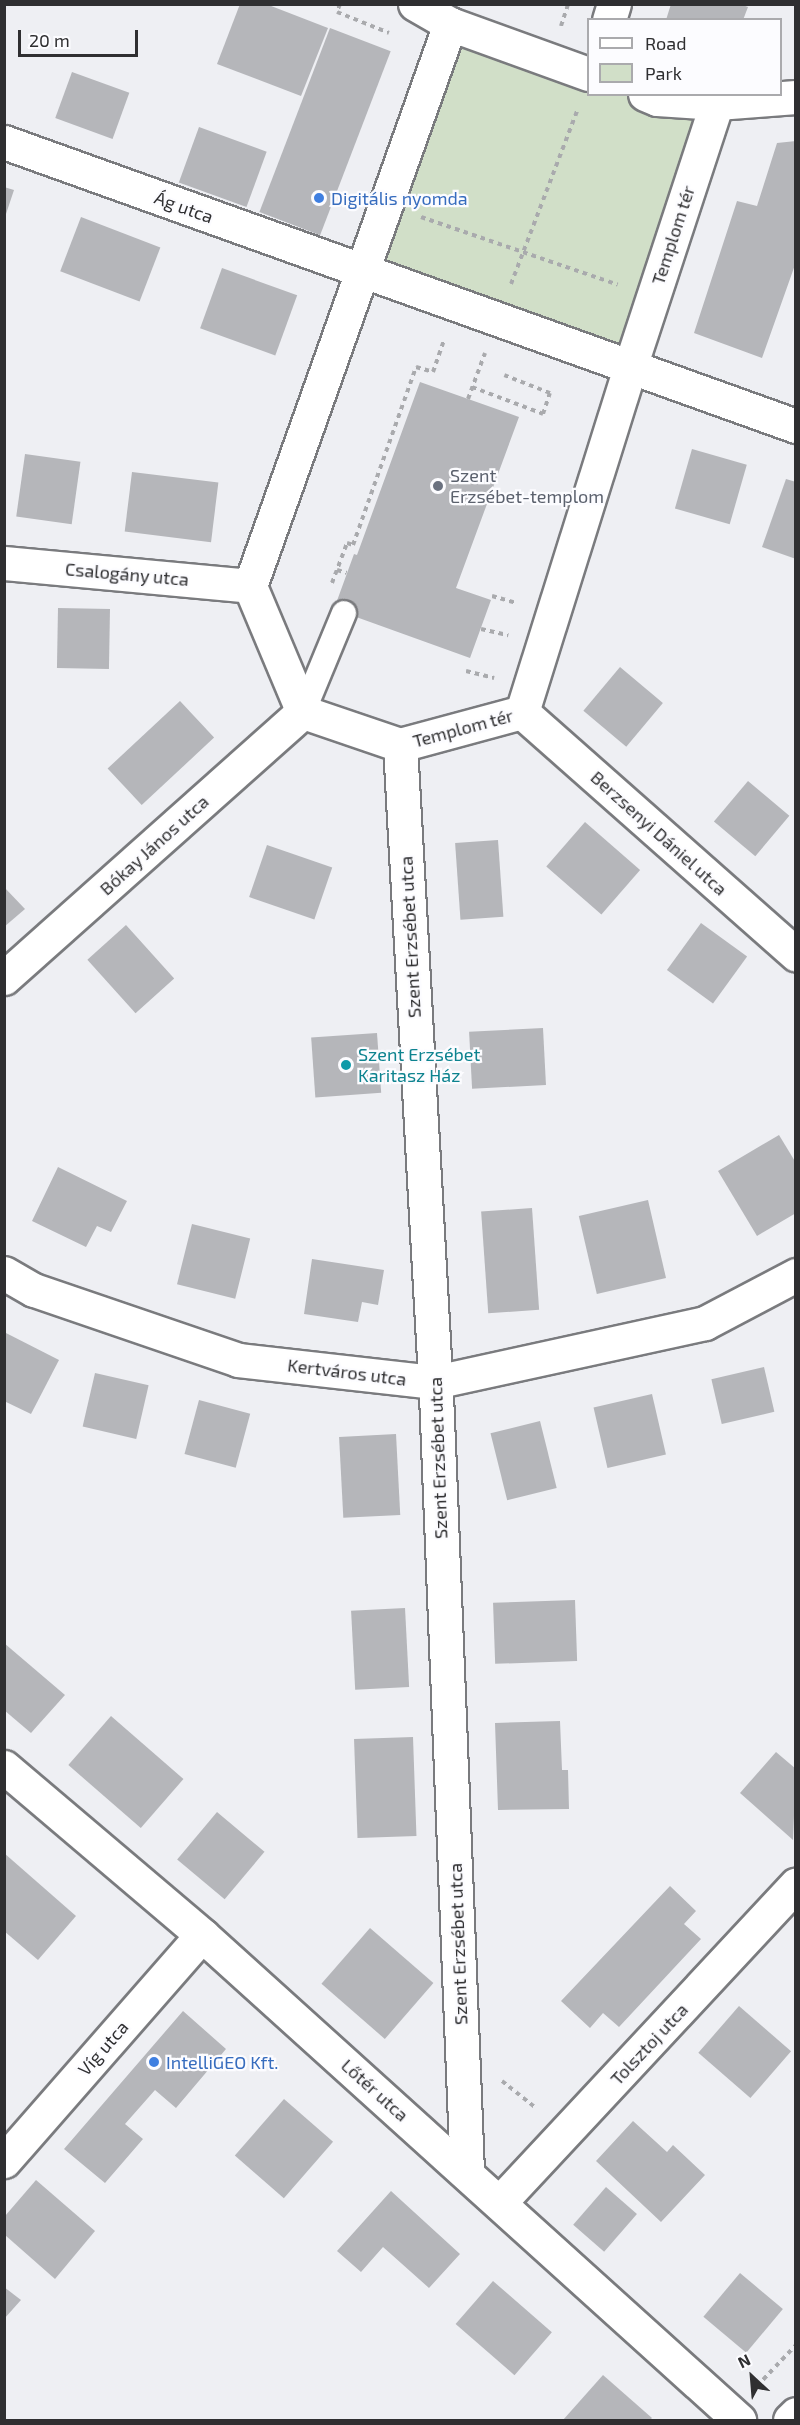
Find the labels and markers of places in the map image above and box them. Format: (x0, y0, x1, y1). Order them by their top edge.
place label: Digitális nyomda (331, 187, 468, 209)
marker: Digitális nyomda (312, 191, 326, 205)
place label: Szent Erzsébet-templom (450, 465, 604, 508)
marker: Szent Erzsébet-templom (431, 479, 445, 493)
place label: Szent Erzsébet Karitasz Ház (358, 1044, 480, 1086)
marker: Szent Erzsébet Karitasz Ház (339, 1058, 353, 1072)
place label: IntelliGEO Kft. (166, 2051, 278, 2073)
marker: IntelliGEO Kft. (147, 2055, 161, 2069)

